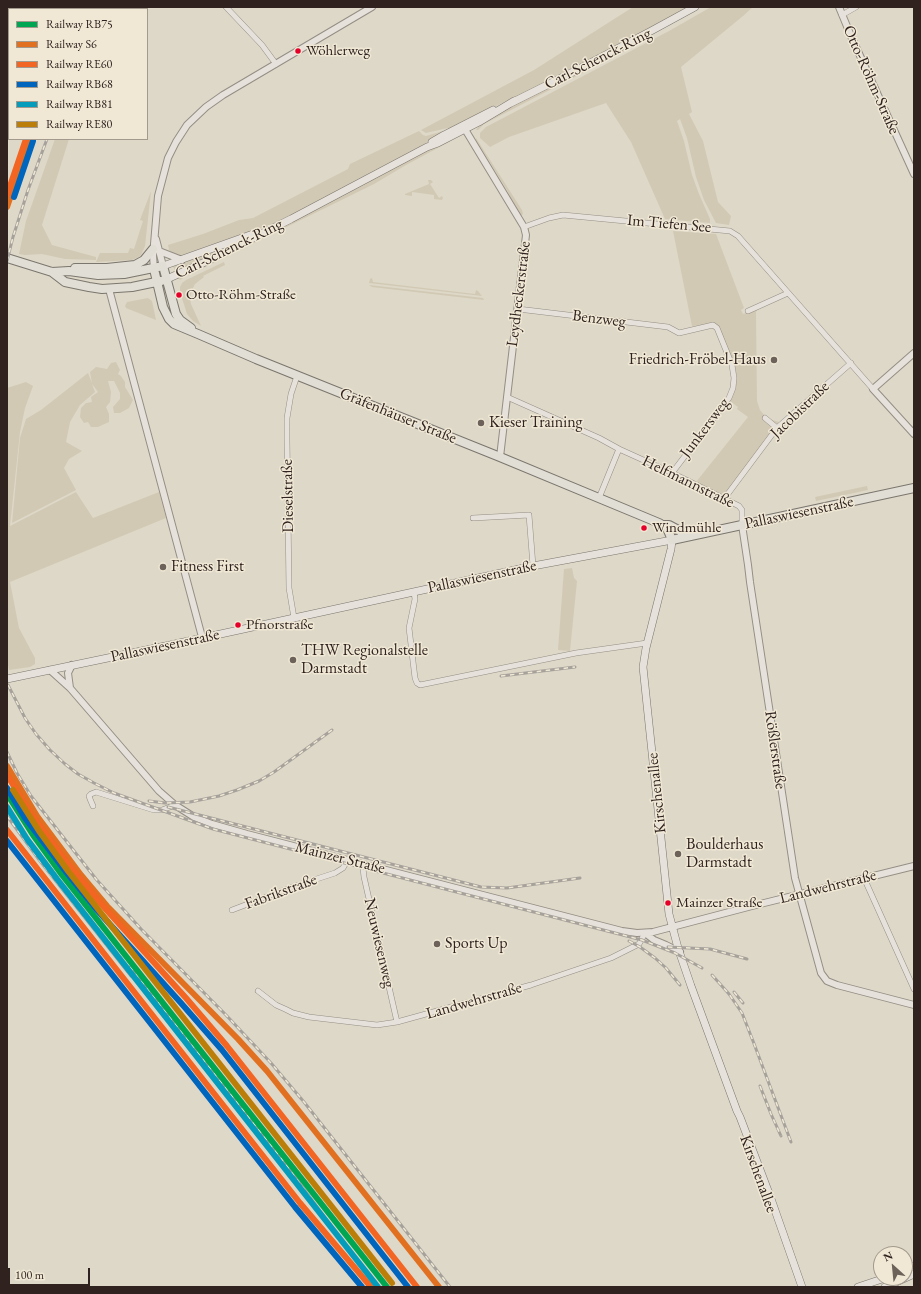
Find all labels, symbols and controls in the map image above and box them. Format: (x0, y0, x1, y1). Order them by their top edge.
legend (8, 8, 148, 140)
text: Railway RB75 (46, 16, 113, 32)
street label: Otto-Röhm-Straße (838, 23, 904, 137)
street label: Carl-Schenck-Ring (541, 24, 655, 94)
text: Railway S6 (46, 36, 97, 52)
place label: Wöhlerweg (306, 42, 370, 60)
marker: Wöhlerweg (293, 46, 303, 56)
text: Railway RE60 (46, 56, 112, 72)
text: Railway RB68 (46, 76, 113, 92)
text: Railway RB81 (46, 96, 113, 112)
text: Railway RE80 (46, 116, 112, 132)
street label: Im Tiefen See (626, 211, 712, 237)
street label: Carl-Schenck-Ring (172, 215, 286, 283)
street label: Leydheckerstraße (503, 240, 535, 348)
place label: Otto-Röhm-Straße (186, 286, 296, 304)
marker: Otto-Röhm-Straße (174, 290, 184, 300)
street label: Benzweg (571, 306, 627, 332)
place label: Friedrich-Fröbel-Haus (629, 350, 766, 370)
marker: Friedrich-Fröbel-Haus (769, 355, 779, 365)
street label: Jacobistraße (767, 377, 833, 443)
street label: Gräfenhäuser Straße (337, 384, 459, 448)
street label: Junkersweg (676, 394, 734, 462)
place label: Kieser Training (489, 413, 583, 433)
marker: Kieser Training (476, 418, 486, 428)
street label: Helfmannstraße (639, 451, 737, 513)
street label: Dieselstraße (278, 459, 298, 533)
street label: Pallaswiesenstraße (743, 492, 855, 534)
place label: Windmühle (652, 519, 721, 537)
marker: Windmühle (639, 523, 649, 533)
street label: Pallaswiesenstraße (426, 556, 538, 598)
place label: Fitness First (171, 557, 244, 577)
marker: Fitness First (158, 562, 168, 572)
place label: Pfnorstraße (246, 616, 313, 634)
marker: Pfnorstraße (233, 620, 243, 630)
street label: Pallaswiesenstraße (109, 625, 221, 667)
place label: THW Regionalstelle Darmstadt (301, 641, 428, 679)
marker: THW Regionalstelle Darmstadt (288, 655, 298, 665)
street label: Rößlerstraße (760, 710, 790, 790)
street label: Kirschenallee (643, 752, 671, 834)
place label: Boulderhaus Darmstadt (686, 835, 763, 873)
street label: Mainzer Straße (293, 838, 387, 878)
marker: Boulderhaus Darmstadt (673, 849, 683, 859)
street label: Landwehrstraße (778, 866, 878, 908)
street label: Fabrikstraße (242, 870, 320, 914)
place label: Mainzer Straße (676, 894, 762, 912)
street label: Neuwiesenweg (359, 896, 399, 990)
marker: Mainzer Straße (663, 898, 673, 908)
place label: Sports Up (445, 934, 508, 954)
marker: Sports Up (432, 939, 442, 949)
street label: Landwehrstraße (424, 978, 524, 1024)
street label: Kirschenallee (735, 1133, 781, 1215)
north arrow (873, 1246, 913, 1286)
text: N (881, 1248, 895, 1264)
scale bar (10, 1260, 92, 1286)
text: 100 m (15, 1267, 44, 1283)

